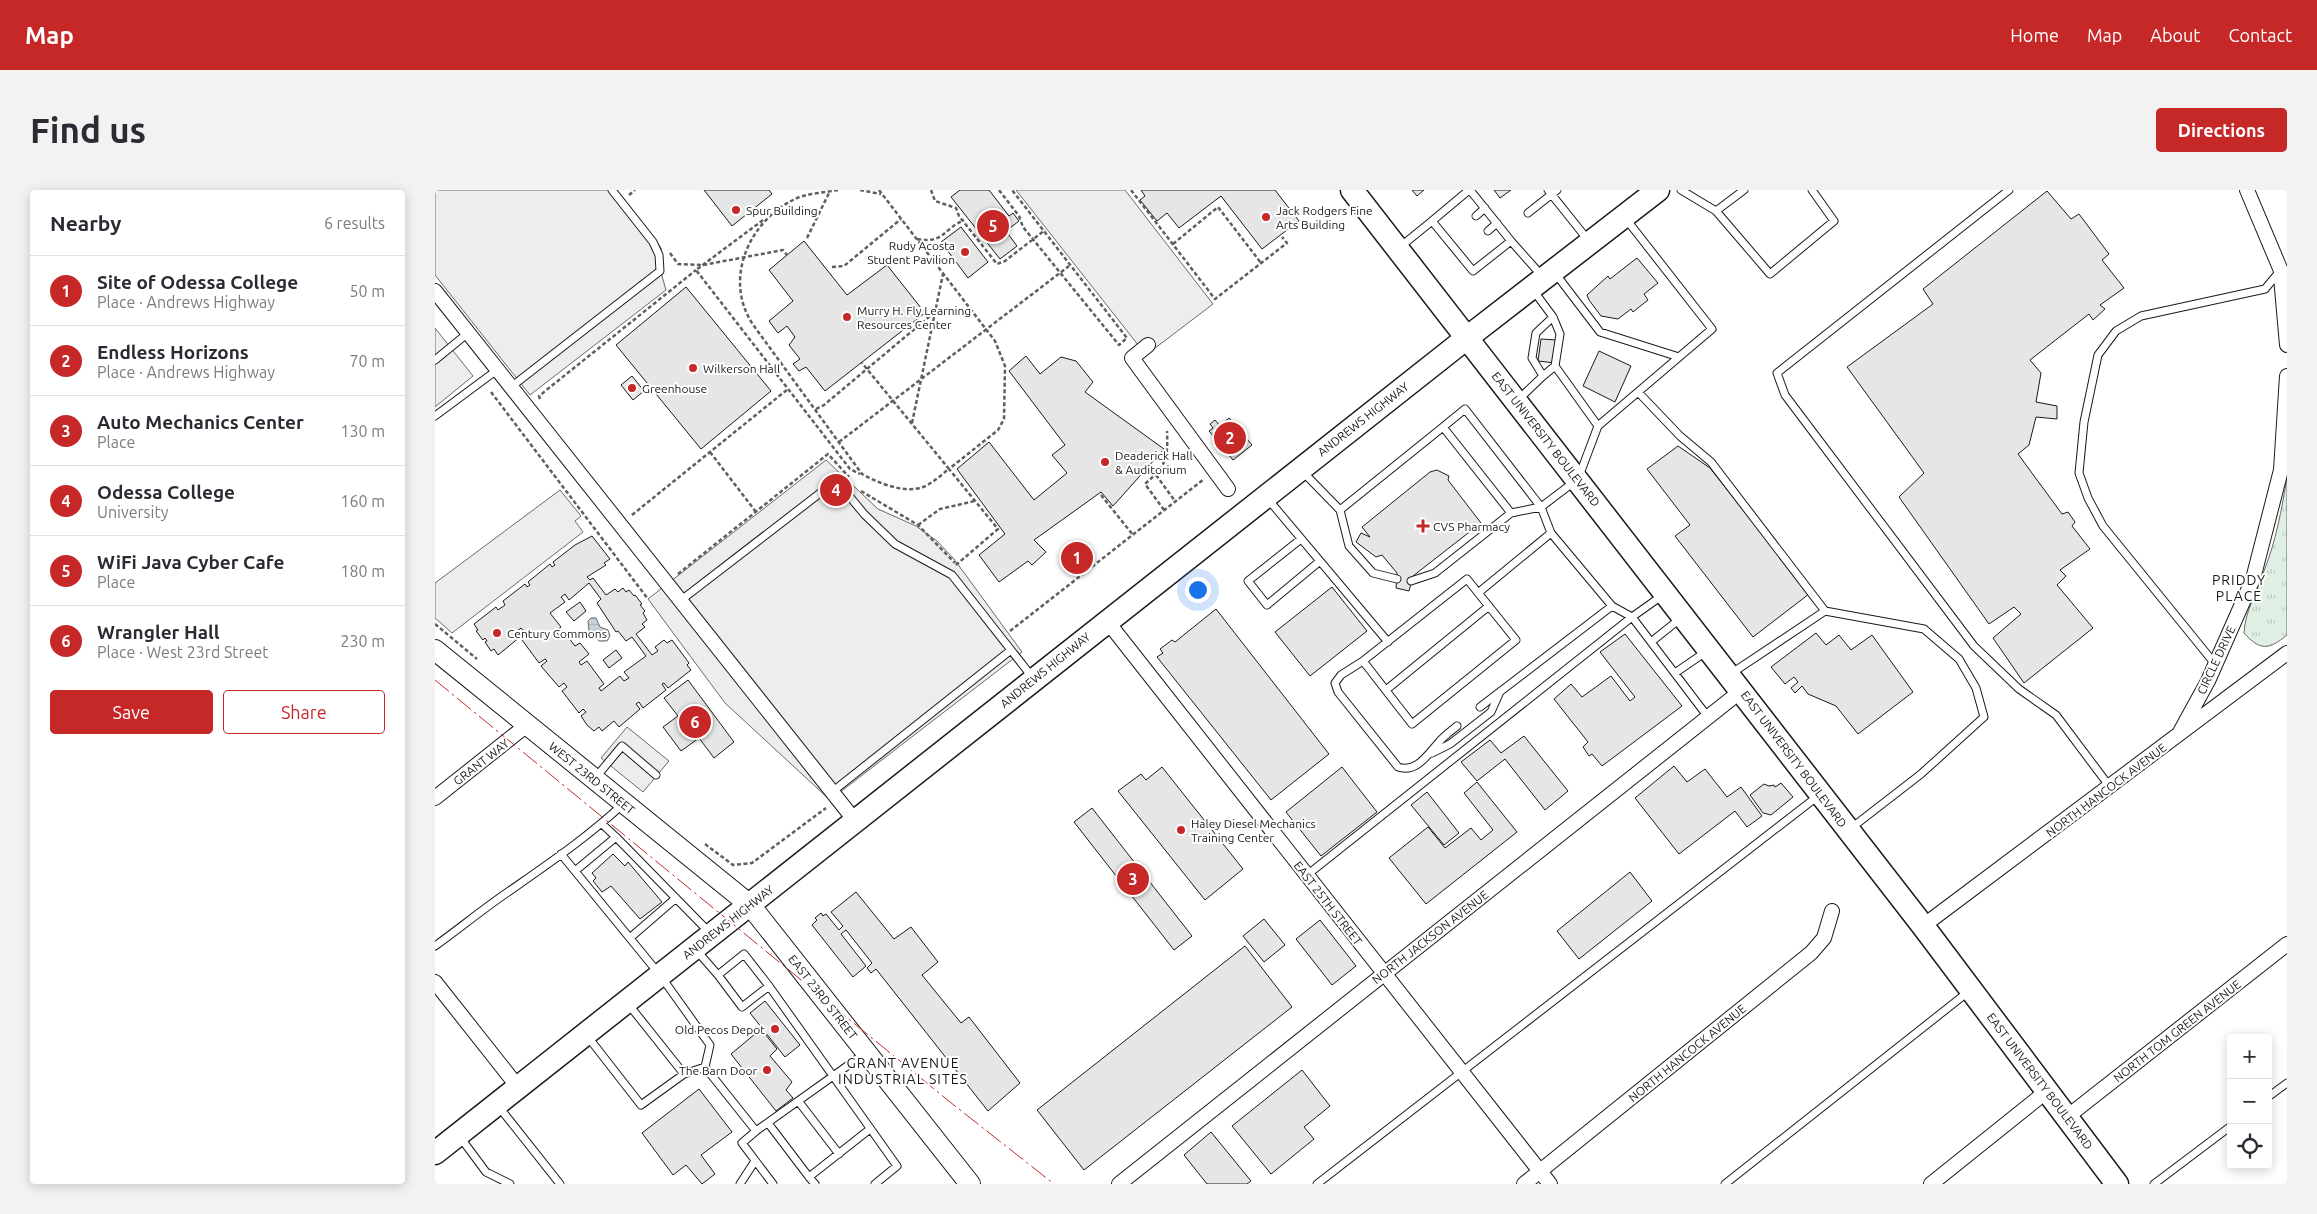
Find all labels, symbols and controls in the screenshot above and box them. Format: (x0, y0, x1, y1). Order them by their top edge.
text: Map (25, 22, 74, 49)
text: Home (2010, 25, 2059, 45)
text: Map (2087, 25, 2122, 45)
text: About (2150, 25, 2200, 45)
text: Contact (2228, 25, 2292, 45)
button: Directions (2156, 108, 2287, 152)
text: Find us (30, 110, 146, 150)
marker: Spur Building (730, 204, 742, 216)
place label: Spur Building (746, 204, 818, 217)
place label: Jack Rodgers Fine Arts Building (1276, 204, 1373, 231)
pin: 5 (977, 207, 1009, 245)
text: Nearby (50, 211, 121, 235)
marker: Jack Rodgers Fine Arts Building (1260, 211, 1272, 223)
text: 6 results (324, 214, 385, 232)
place label: Rudy Acosta Student Pavilion (867, 239, 955, 266)
marker: Rudy Acosta Student Pavilion (959, 246, 971, 258)
text: Site of Odessa College (97, 271, 298, 293)
text: 1 (61, 282, 71, 300)
text: 50 m (349, 282, 385, 300)
text: Place · Andrews Highway (97, 293, 275, 311)
place label: Murry H. Fly Learning Resources Center (857, 304, 971, 331)
marker: Murry H. Fly Learning Resources Center (841, 311, 853, 323)
text: Endless Horizons (97, 341, 249, 363)
text: 2 (61, 352, 71, 370)
text: 70 m (349, 352, 385, 370)
marker: Wilkerson Hall (687, 362, 699, 374)
place label: Wilkerson Hall (703, 362, 780, 375)
text: Place · Andrews Highway (97, 363, 275, 381)
street label: EAST UNIVERSITY BOULEVARD (1489, 369, 1603, 509)
street label: ANDREWS HIGHWAY (1315, 379, 1411, 459)
marker: Greenhouse (626, 382, 638, 394)
place label: Greenhouse (642, 382, 707, 395)
text: Auto Mechanics Center (97, 411, 304, 433)
pin: 2 (1214, 419, 1246, 457)
text: 3 (61, 422, 71, 440)
text: 130 m (340, 422, 385, 440)
text: Place (97, 433, 135, 451)
place label: Deaderick Hall & Auditorium (1115, 449, 1193, 476)
marker: Deaderick Hall & Auditorium (1099, 456, 1111, 468)
pin: 4 (820, 471, 852, 509)
text: Odessa College (97, 481, 235, 503)
text: 4 (61, 492, 71, 510)
text: 160 m (340, 492, 385, 510)
text: University (97, 503, 168, 521)
marker: CVS Pharmacy (1417, 520, 1429, 532)
place label: CVS Pharmacy (1433, 520, 1510, 533)
pin: 1 (1061, 539, 1093, 577)
text: WiFi Java Cyber Cafe (97, 551, 284, 573)
text: 5 (61, 562, 71, 580)
text: 180 m (340, 562, 385, 580)
district label: PRIDDY PLACE (2212, 572, 2266, 604)
text: Place (97, 573, 135, 591)
your location (1185, 577, 1211, 603)
text: Wrangler Hall (97, 621, 220, 643)
street label: CIRCLE DRIVE (2194, 623, 2238, 696)
marker: Century Commons (491, 627, 503, 639)
place label: Century Commons (507, 627, 607, 640)
street label: ANDREWS HIGHWAY (997, 630, 1093, 710)
text: 6 (61, 632, 71, 650)
text: 230 m (340, 632, 385, 650)
text: Place · West 23rd Street (97, 643, 269, 661)
street label: EAST UNIVERSITY BOULEVARD (1739, 688, 1849, 830)
button: Save (50, 690, 213, 734)
button: Share (223, 690, 385, 734)
pin: 6 (679, 703, 711, 741)
street label: GRANT WAY (451, 736, 511, 788)
street label: WEST 23RD STREET (547, 739, 638, 817)
street label: NORTH HANCOCK AVENUE (2043, 740, 2169, 839)
place label: Haley Diesel Mechanics Training Center (1191, 817, 1316, 844)
marker: Haley Diesel Mechanics Training Center (1175, 824, 1187, 836)
street label: EAST 25TH STREET (1291, 859, 1365, 948)
pin: 3 (1117, 860, 1149, 898)
street label: ANDREWS HIGHWAY (680, 882, 776, 962)
street label: NORTH JACKSON AVENUE (1370, 888, 1491, 986)
street label: EAST 23RD STREET (786, 952, 860, 1042)
street label: NORTH TOM GREEN AVENUE (2111, 977, 2243, 1085)
street label: NORTH HANCOCK AVENUE (1626, 1002, 1748, 1104)
street label: EAST UNIVERSITY BOULEVARD (1985, 1010, 2095, 1152)
place label: Old Pecos Depot (675, 1023, 765, 1036)
marker: Old Pecos Depot (769, 1023, 781, 1035)
map controls (2227, 1034, 2272, 1169)
button: + (2227, 1034, 2272, 1079)
district label: GRANT AVENUE INDUSTRIAL SITES (838, 1055, 968, 1087)
place label: The Barn Door (679, 1064, 757, 1077)
marker: The Barn Door (761, 1064, 773, 1076)
button: − (2227, 1079, 2272, 1124)
button: locate (2227, 1124, 2272, 1169)

